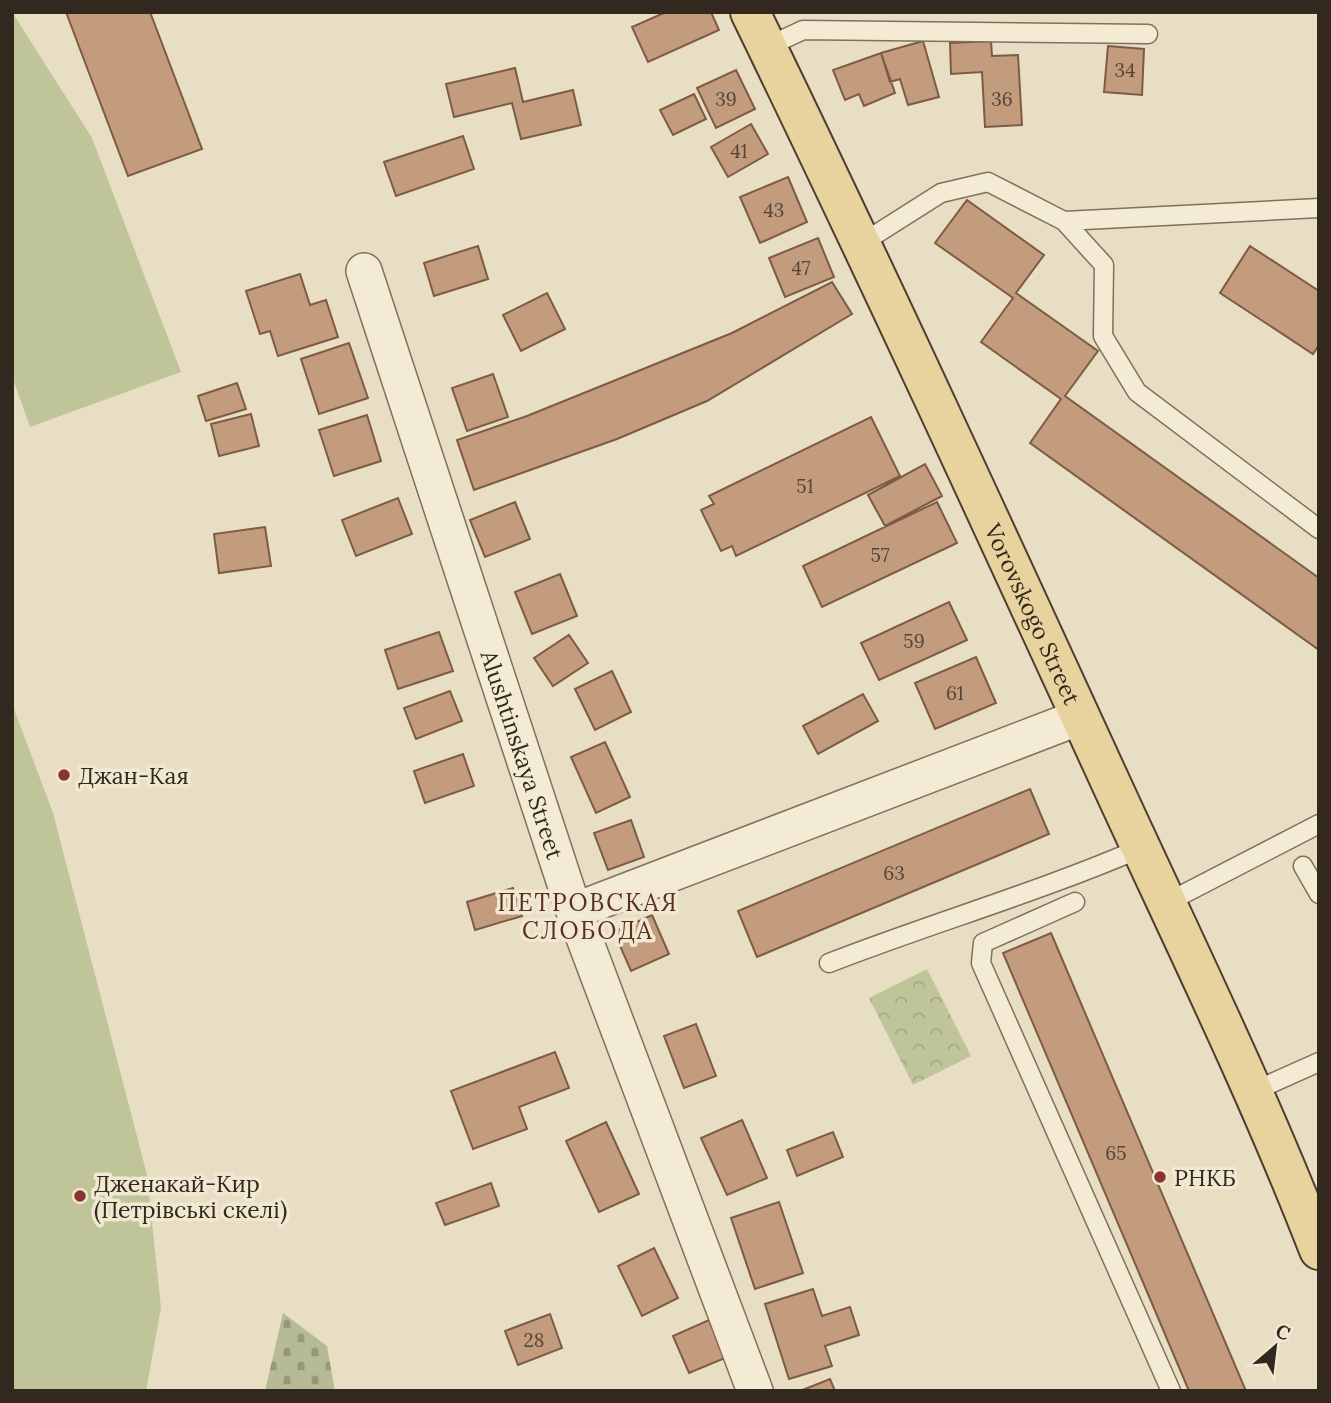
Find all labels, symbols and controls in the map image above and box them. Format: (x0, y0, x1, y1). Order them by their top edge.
house number: 34 (1115, 58, 1135, 82)
house number: 39 (715, 87, 737, 111)
house number: 36 (991, 87, 1013, 111)
house number: 41 (730, 139, 748, 163)
house number: 43 (764, 198, 784, 222)
house number: 47 (791, 256, 811, 280)
house number: 51 (796, 474, 814, 498)
street label: Vorovskogo Street (978, 518, 1087, 709)
house number: 57 (870, 543, 890, 567)
house number: 59 (903, 629, 925, 653)
street label: Alushtinskaya Street (475, 646, 570, 863)
house number: 61 (946, 681, 964, 705)
place label: Джан-Кая (78, 761, 189, 790)
marker: Джан-Кая (56, 767, 72, 783)
house number: 63 (883, 861, 905, 885)
district label: ПЕТРОВСКАЯ СЛОБОДА (497, 887, 679, 946)
house number: 65 (1105, 1141, 1127, 1165)
place label: РНКБ (1174, 1163, 1236, 1192)
place label: Дженакай-Кир (Петрівські скелі) (94, 1169, 287, 1225)
marker: РНКБ (1152, 1169, 1168, 1185)
marker: Дженакай-Кир (Петрівські скелі) (72, 1188, 88, 1204)
north arrow (1240, 1312, 1310, 1382)
text: С (1272, 1318, 1294, 1346)
house number: 28 (524, 1328, 544, 1352)

